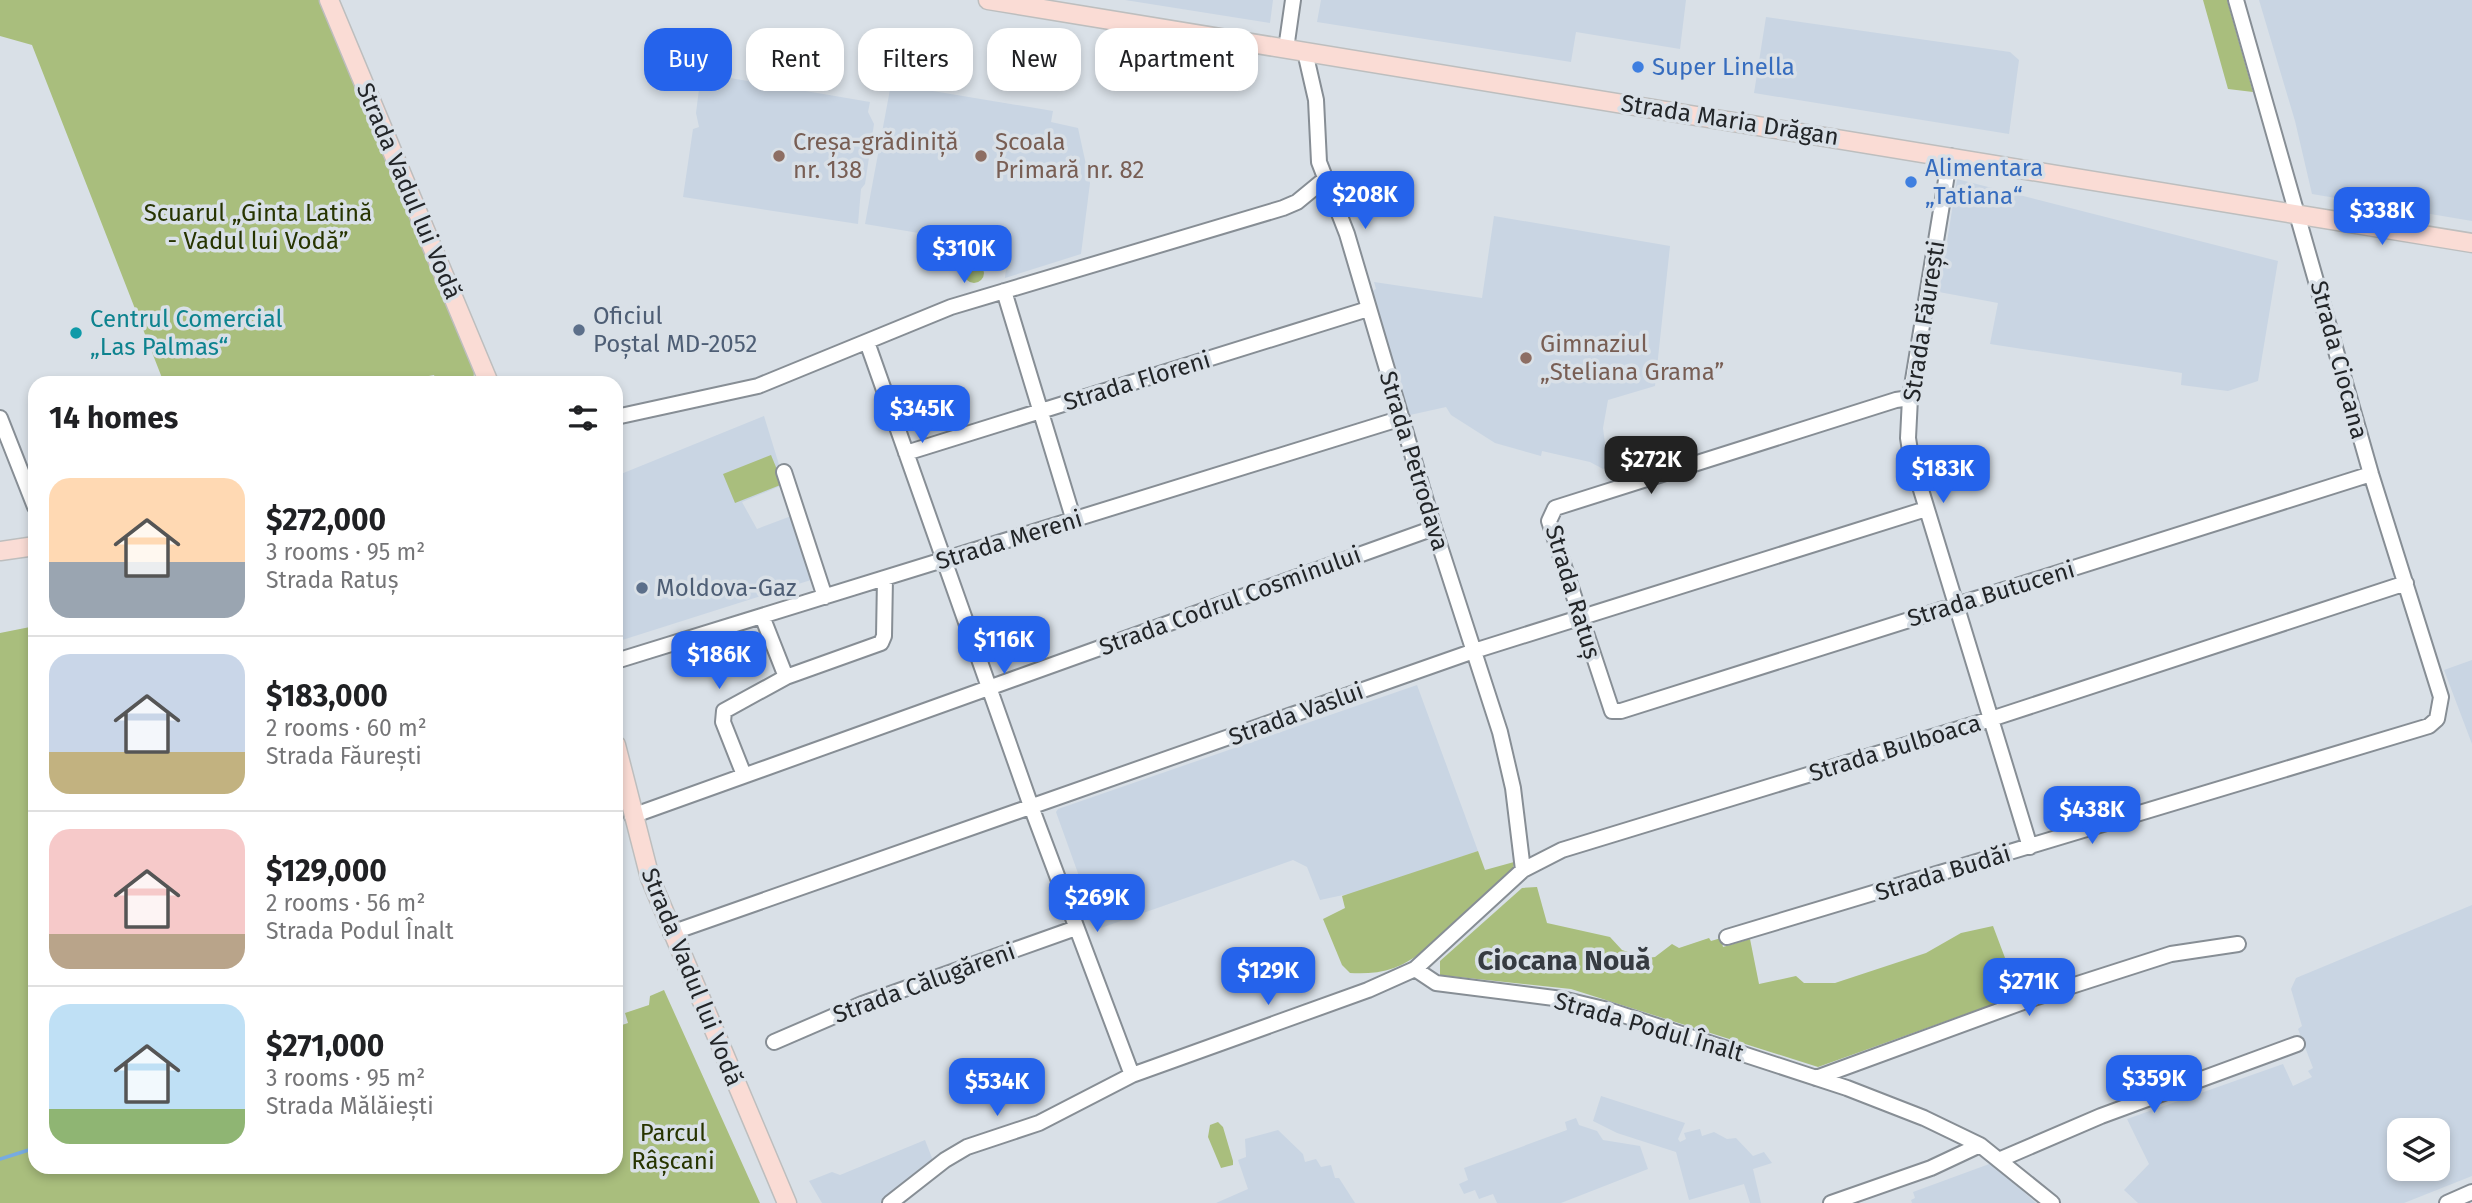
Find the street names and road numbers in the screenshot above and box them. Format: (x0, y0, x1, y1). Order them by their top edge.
street label: Strada Vadul lui Vodă (351, 79, 467, 303)
street label: Strada Maria Drăgan (1619, 89, 1841, 151)
street label: Strada Făurești (1897, 238, 1952, 404)
street label: Strada Ciocana (2304, 278, 2374, 442)
street label: Strada Floreni (1060, 345, 1214, 417)
street label: Strada Petrodava (1373, 368, 1455, 554)
street label: Strada Mereni (933, 505, 1085, 575)
street label: Strada Ratuș (1538, 522, 1607, 662)
street label: Strada Codrul Cosminului (1095, 541, 1365, 661)
street label: Strada Butuceni (1904, 555, 2078, 633)
street label: Strada Vaslui (1225, 677, 1367, 751)
street label: Strada Bulboaca (1806, 709, 1984, 787)
street label: Strada Budăi (1872, 839, 2014, 907)
street label: Strada Vadul lui Vodă (635, 864, 749, 1090)
street label: Strada Călugăreni (829, 937, 1019, 1029)
street label: Strada Podul Înalt (1551, 987, 1747, 1068)

